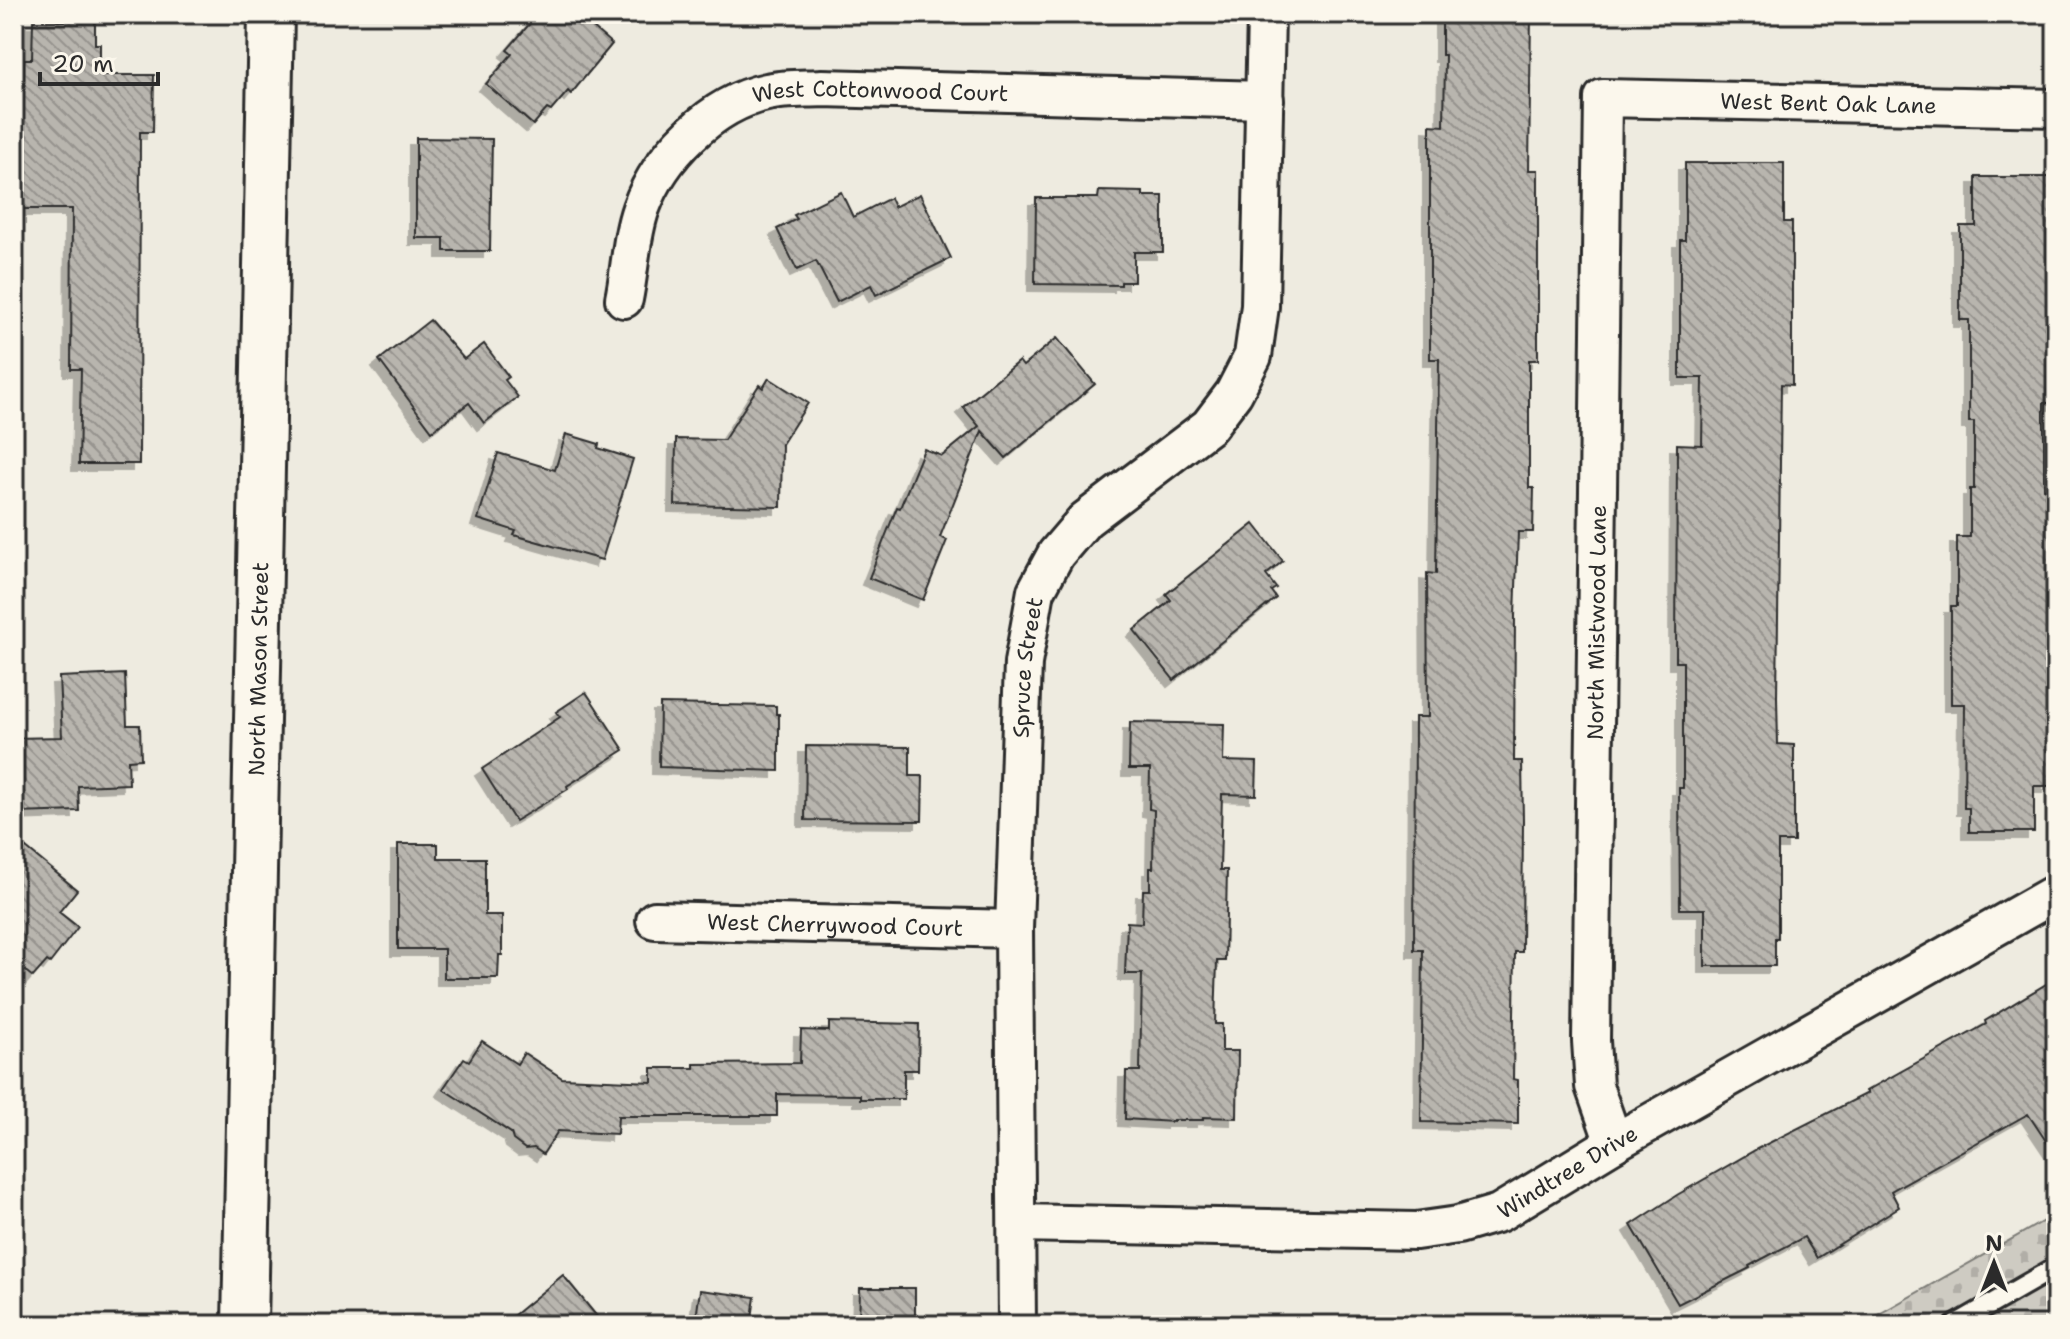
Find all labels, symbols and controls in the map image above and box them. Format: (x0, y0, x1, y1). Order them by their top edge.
scale bar (40, 36, 158, 86)
text: 20 m (52, 48, 114, 80)
street label: West Cottonwood Court (749, 74, 1009, 110)
street label: West Bent Oak Lane (1720, 87, 1937, 120)
street label: North Mistwood Lane (1581, 505, 1613, 740)
street label: North Mason Street (242, 562, 275, 777)
street label: Spruce Street (1006, 595, 1050, 738)
street label: West Cherrywood Court (707, 907, 963, 943)
street label: Windtree Drive (1492, 1119, 1643, 1226)
north arrow (1954, 1223, 2034, 1303)
text: N (1985, 1229, 2003, 1258)

